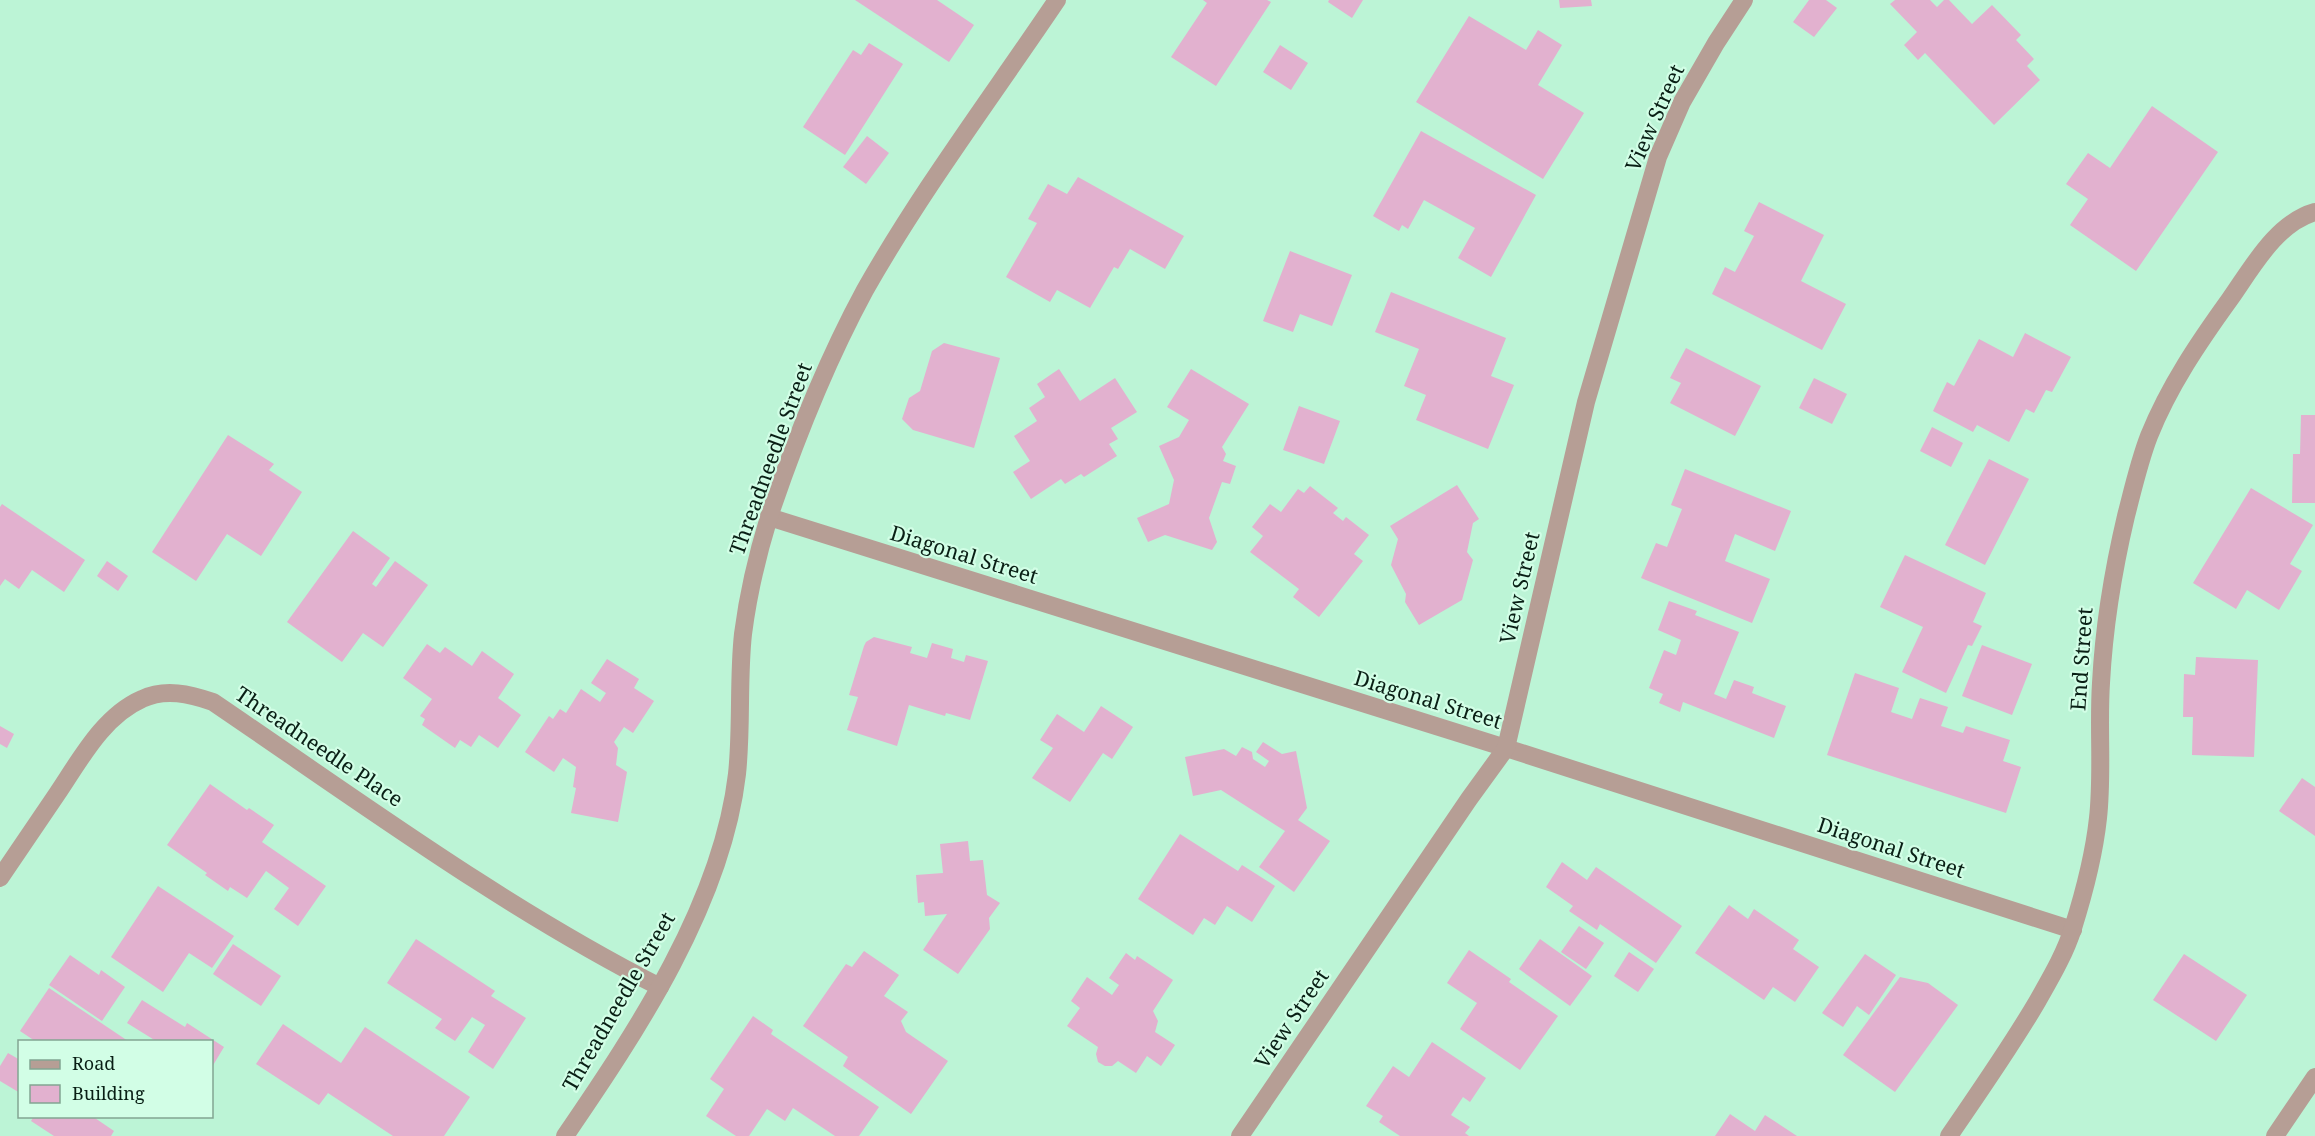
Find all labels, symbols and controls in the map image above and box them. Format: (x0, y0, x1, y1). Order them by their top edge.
street label: View Street (1618, 60, 1690, 175)
street label: Threadneedle Street (722, 359, 818, 559)
street label: Diagonal Street (887, 518, 1042, 590)
street label: View Street (1493, 529, 1546, 647)
street label: End Street (2063, 606, 2099, 712)
street label: Diagonal Street (1351, 663, 1506, 735)
street label: Threadneedle Place (230, 680, 409, 813)
street label: Diagonal Street (1814, 810, 1968, 884)
street label: Threadneedle Street (555, 907, 681, 1096)
street label: View Street (1248, 963, 1335, 1074)
legend (18, 1040, 213, 1118)
text: Road (72, 1051, 115, 1075)
text: Building (72, 1081, 145, 1105)

